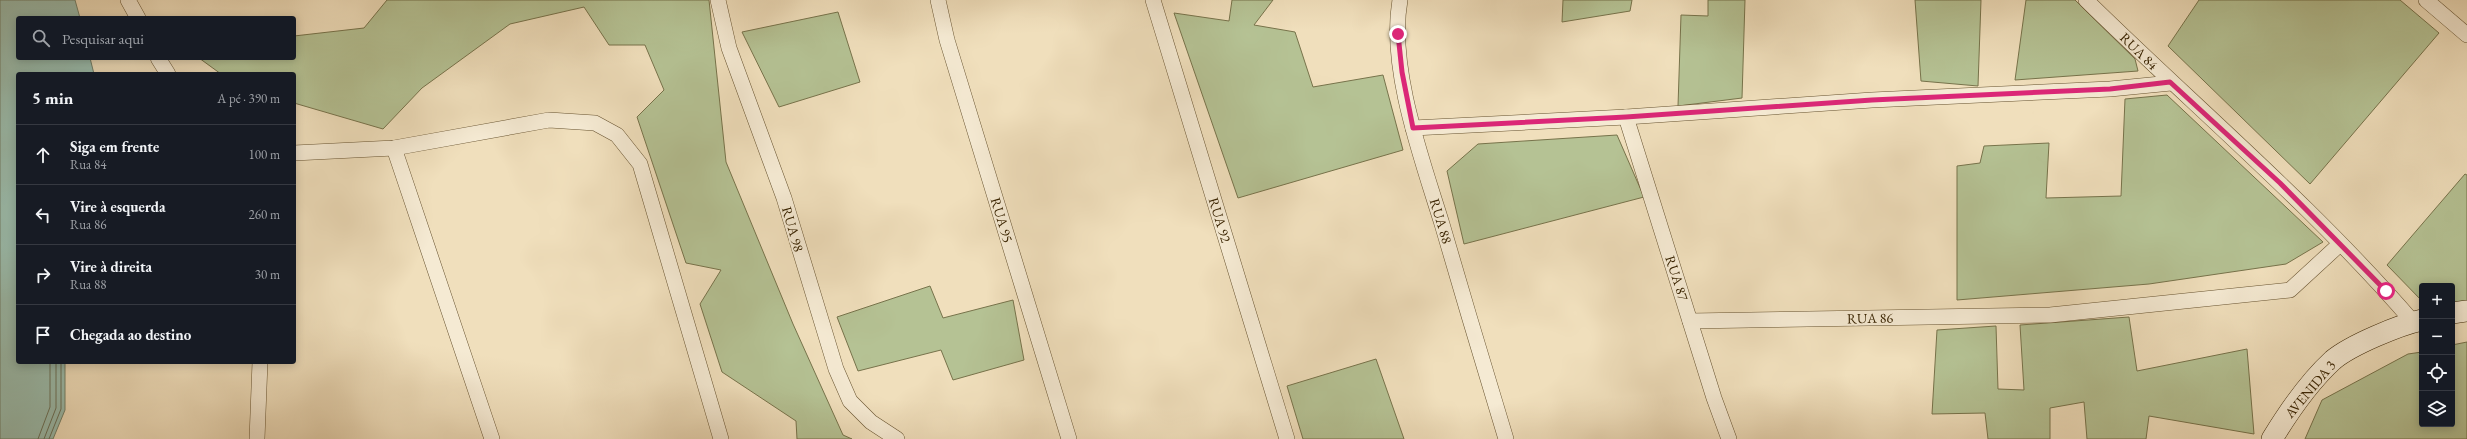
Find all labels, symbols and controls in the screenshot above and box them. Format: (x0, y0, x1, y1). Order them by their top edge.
search box (16, 16, 296, 60)
route end (1389, 25, 1407, 43)
icon: search (30, 27, 52, 49)
street label: RUA 84 (2116, 28, 2162, 74)
text: Pesquisar aqui (62, 29, 144, 48)
text: 5 min (32, 87, 73, 109)
text: A pé · 390 m (217, 90, 280, 107)
text: Siga em frente (70, 137, 159, 156)
icon: ahead (32, 144, 54, 166)
text: 100 m (249, 146, 280, 163)
text: Rua 84 (70, 156, 106, 173)
street label: RUA 95 (987, 195, 1017, 245)
street label: RUA 92 (1205, 195, 1235, 245)
street label: RUA 88 (1426, 196, 1456, 246)
text: Vire à esquerda (70, 197, 166, 216)
icon: left (32, 204, 54, 226)
street label: RUA 98 (778, 204, 808, 254)
text: 260 m (249, 206, 280, 223)
text: Rua 86 (70, 216, 106, 233)
street label: RUA 87 (1661, 253, 1693, 303)
text: Vire à direita (70, 257, 152, 276)
icon: right (32, 264, 54, 286)
text: 30 m (255, 266, 280, 283)
text: Rua 88 (70, 276, 106, 293)
route start (2377, 282, 2395, 300)
map controls (2419, 283, 2455, 427)
button: + (2419, 283, 2455, 319)
street label: RUA 86 (1847, 309, 1894, 327)
button: − (2419, 319, 2455, 355)
icon: arrive (32, 324, 54, 346)
text: Chegada ao destino (70, 325, 191, 344)
button: locate (2419, 355, 2455, 391)
street label: AVENIDA 3 (2280, 356, 2340, 422)
button: layers (2419, 391, 2455, 427)

